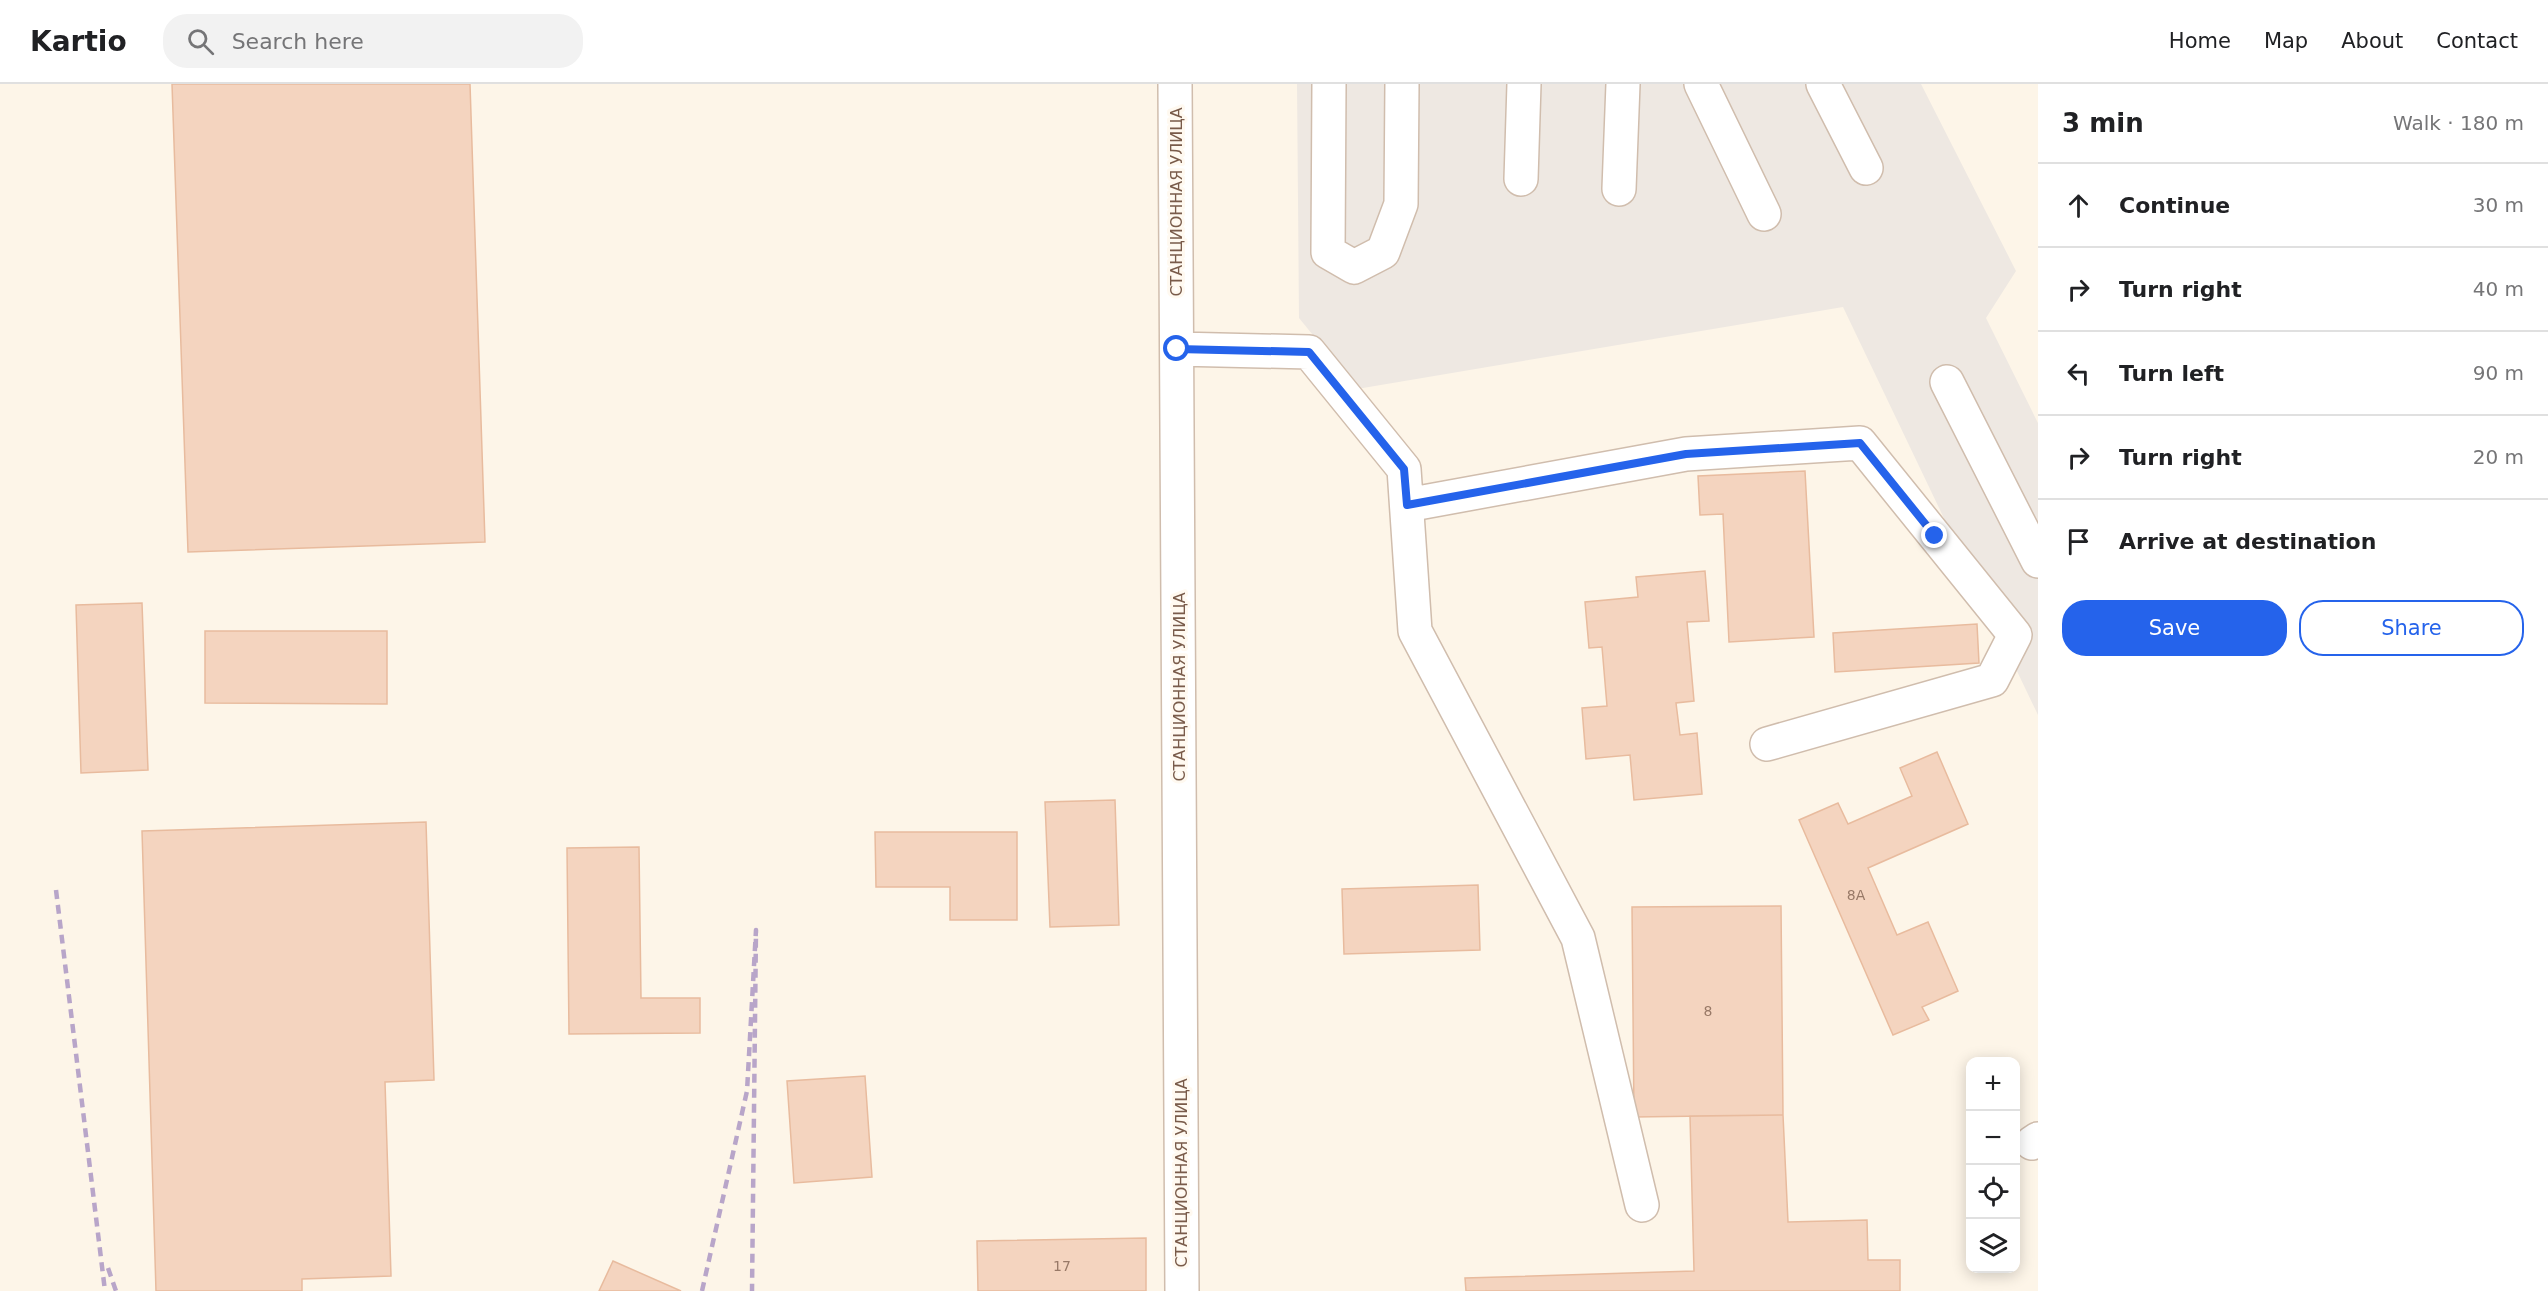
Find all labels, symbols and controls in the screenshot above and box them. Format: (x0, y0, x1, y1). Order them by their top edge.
search box (163, 14, 583, 68)
text: Kartio (30, 25, 127, 58)
icon: search (184, 25, 217, 58)
text: Search here (232, 29, 364, 54)
text: Home (2169, 29, 2231, 53)
text: Map (2264, 29, 2308, 53)
text: About (2341, 29, 2403, 53)
text: Contact (2436, 29, 2518, 53)
street label: СТАНЦИОННАЯ УЛИЦА (1167, 107, 1186, 297)
text: 3 min (2062, 108, 2144, 138)
text: Walk · 180 m (2393, 111, 2524, 135)
icon: ahead (2062, 189, 2095, 222)
text: Continue (2119, 193, 2230, 218)
text: 30 m (2473, 193, 2524, 217)
icon: right (2062, 273, 2095, 306)
text: Turn right (2119, 277, 2242, 302)
text: 40 m (2473, 277, 2524, 301)
route start (1163, 335, 1189, 361)
icon: left (2062, 357, 2095, 390)
text: Turn left (2119, 361, 2224, 386)
text: 90 m (2473, 361, 2524, 385)
icon: right (2062, 441, 2095, 474)
text: Turn right (2119, 445, 2242, 470)
text: 20 m (2473, 445, 2524, 469)
route end (1921, 522, 1947, 548)
icon: arrive (2062, 525, 2095, 558)
text: Arrive at destination (2119, 529, 2376, 554)
street label: СТАНЦИОННАЯ УЛИЦА (1170, 592, 1189, 782)
button: Save (2062, 600, 2287, 656)
button: Share (2299, 600, 2524, 656)
house number: 8А (1847, 887, 1866, 903)
house number: 8 (1704, 1003, 1712, 1019)
map controls (1966, 1057, 2020, 1273)
button: + (1966, 1057, 2020, 1111)
street label: СТАНЦИОННАЯ УЛИЦА (1172, 1078, 1191, 1268)
button: − (1966, 1111, 2020, 1165)
button: locate (1966, 1165, 2020, 1219)
button: layers (1966, 1219, 2020, 1273)
house number: 17 (1053, 1258, 1071, 1274)

